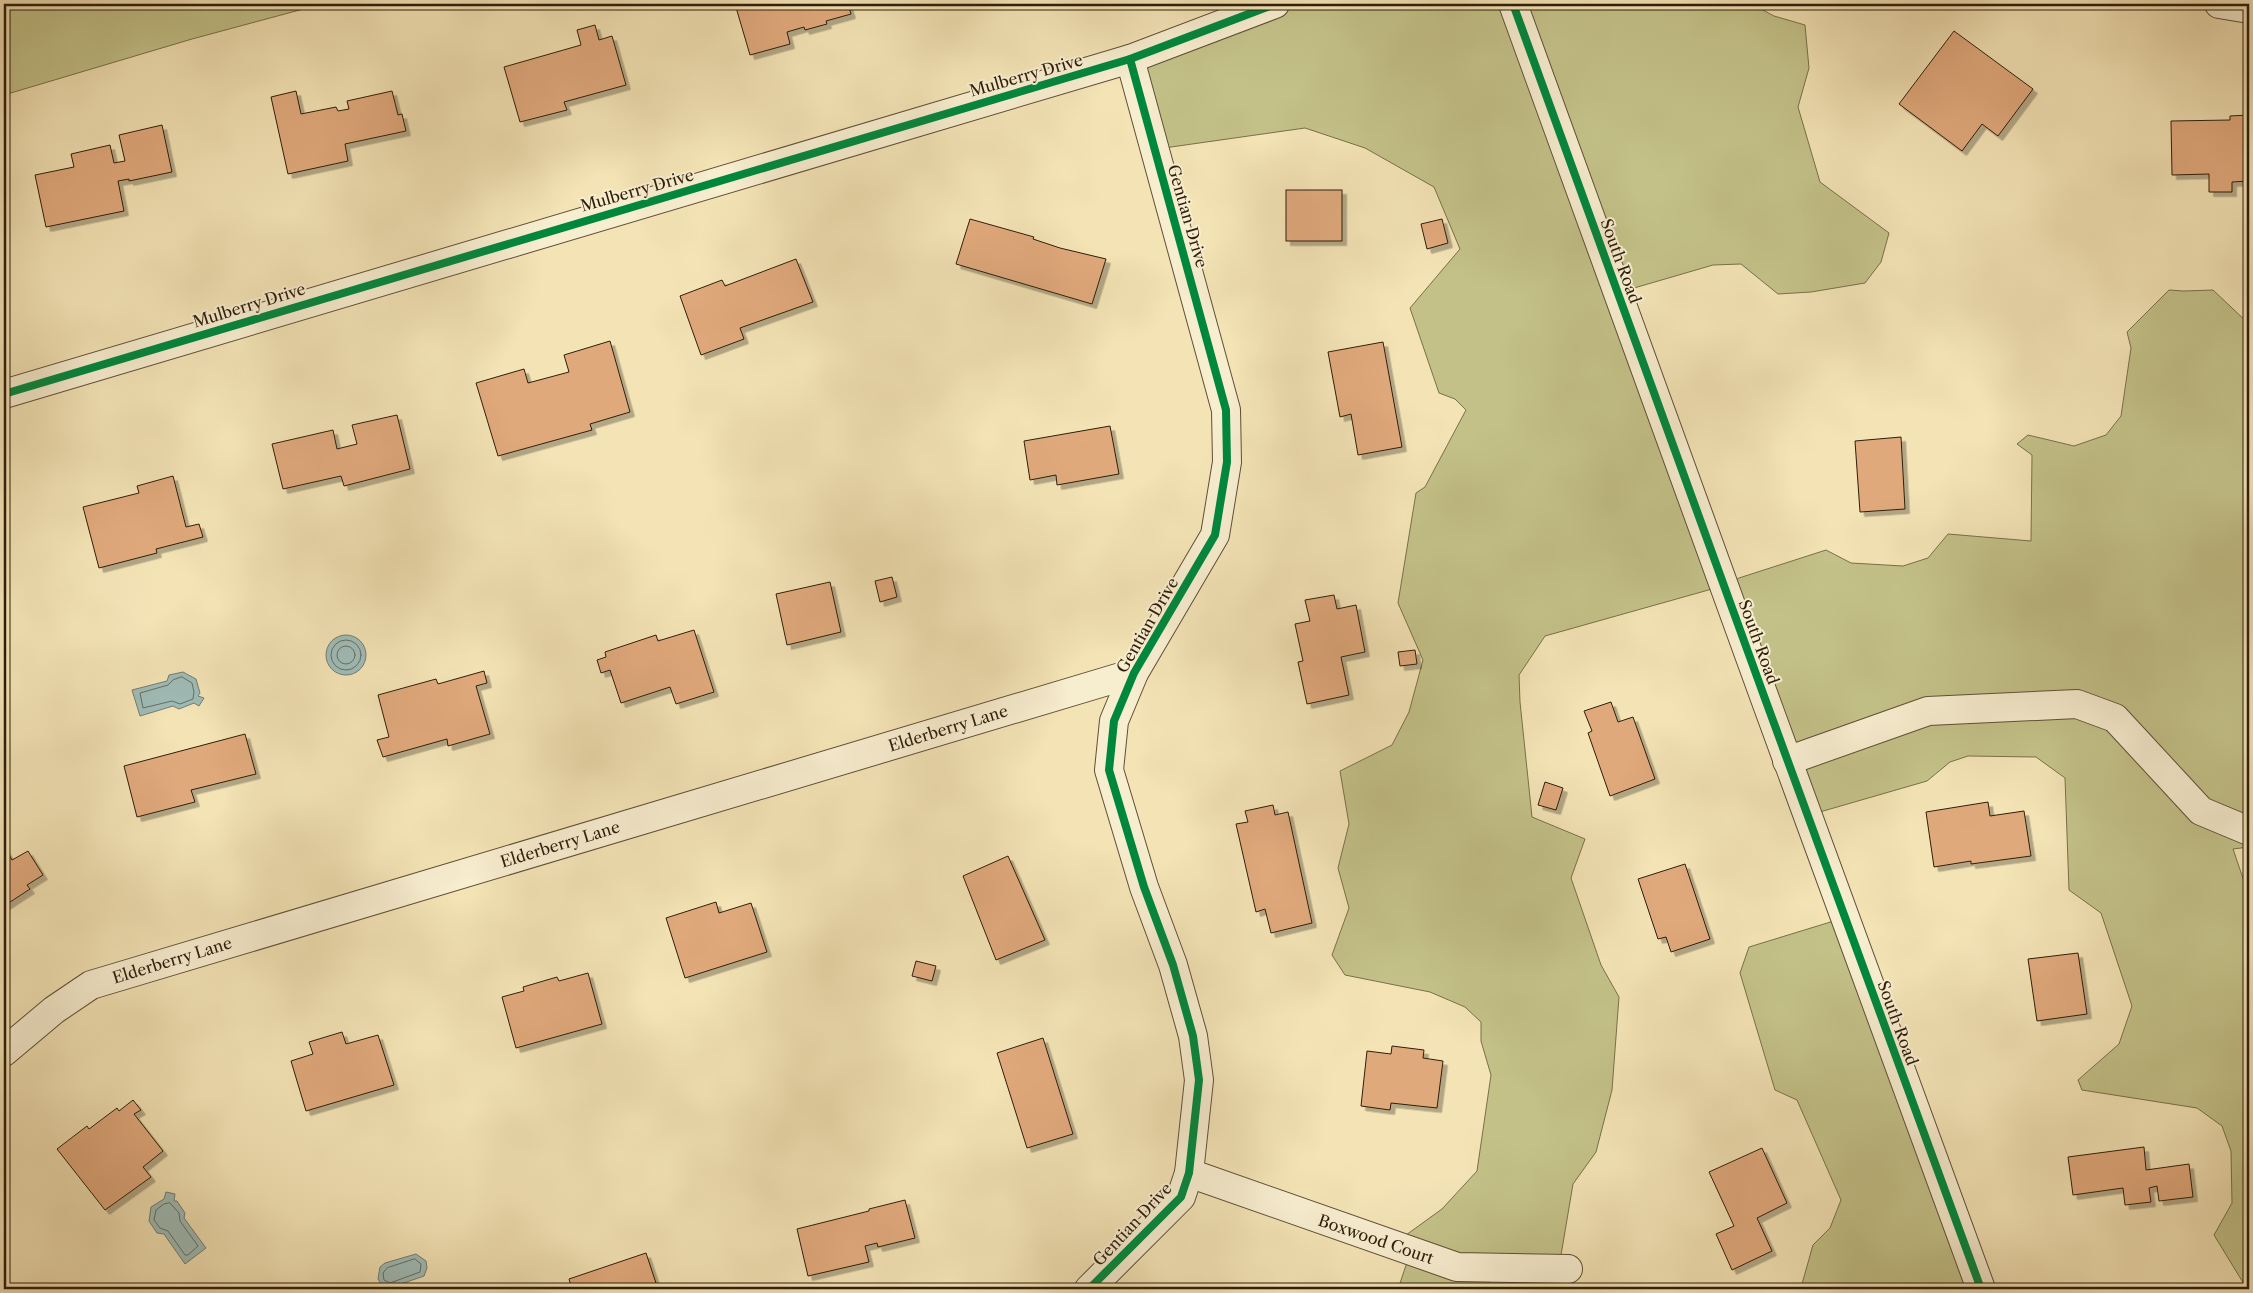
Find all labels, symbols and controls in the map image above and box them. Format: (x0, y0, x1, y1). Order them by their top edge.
street label: Mulberry Drive (967, 49, 1085, 101)
street label: Gentian Drive (1164, 162, 1212, 270)
street label: Mulberry Drive (578, 164, 696, 216)
street label: South Road (1596, 216, 1646, 306)
street label: Mulberry Drive (190, 278, 308, 332)
street label: Gentian Drive (1112, 574, 1182, 676)
street label: South Road (1734, 597, 1784, 687)
street label: Elderberry Lane (886, 700, 1010, 756)
street label: Elderberry Lane (498, 816, 622, 872)
street label: Elderberry Lane (110, 932, 234, 988)
street label: South Road (1873, 978, 1923, 1068)
street label: Gentian Drive (1088, 1178, 1176, 1270)
street label: Boxwood Court (1316, 1210, 1437, 1268)

